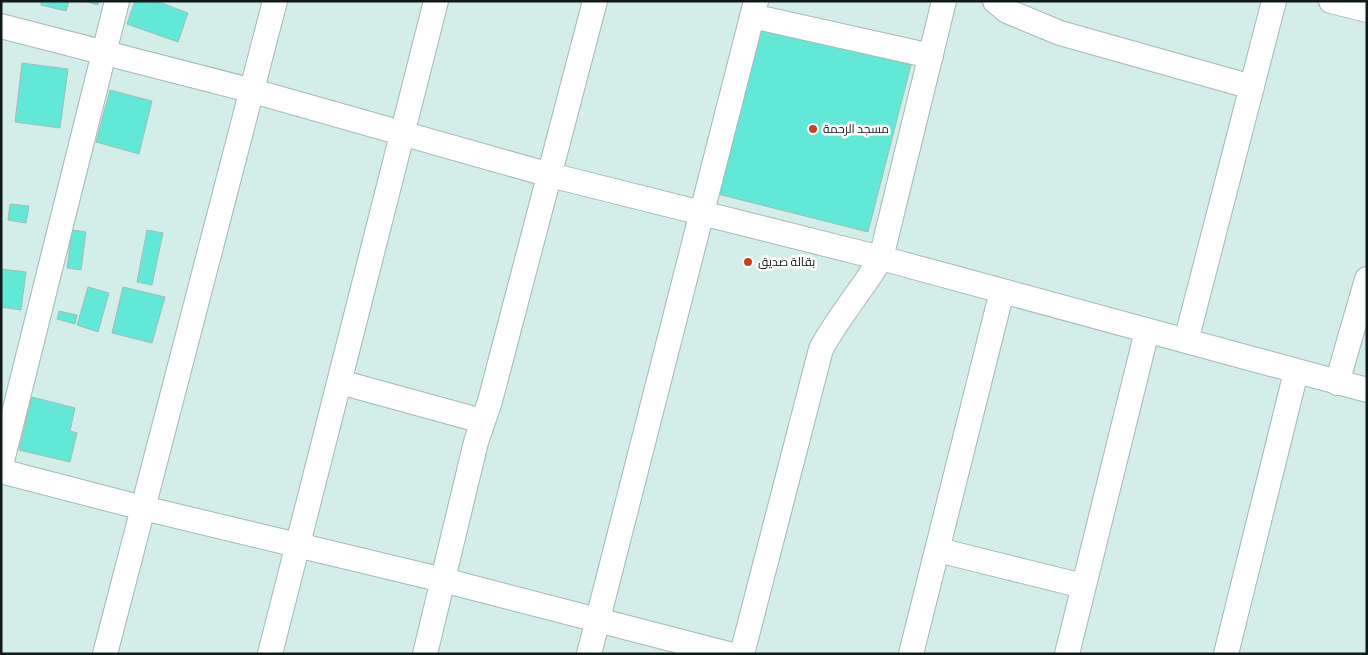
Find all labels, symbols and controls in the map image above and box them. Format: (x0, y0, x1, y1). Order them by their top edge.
place label: مسجد الرحمة (823, 121, 889, 136)
marker: مسجد الرحمة (807, 123, 819, 135)
place label: بقالة صديق (758, 254, 815, 269)
marker: بقالة صديق (742, 256, 754, 268)

